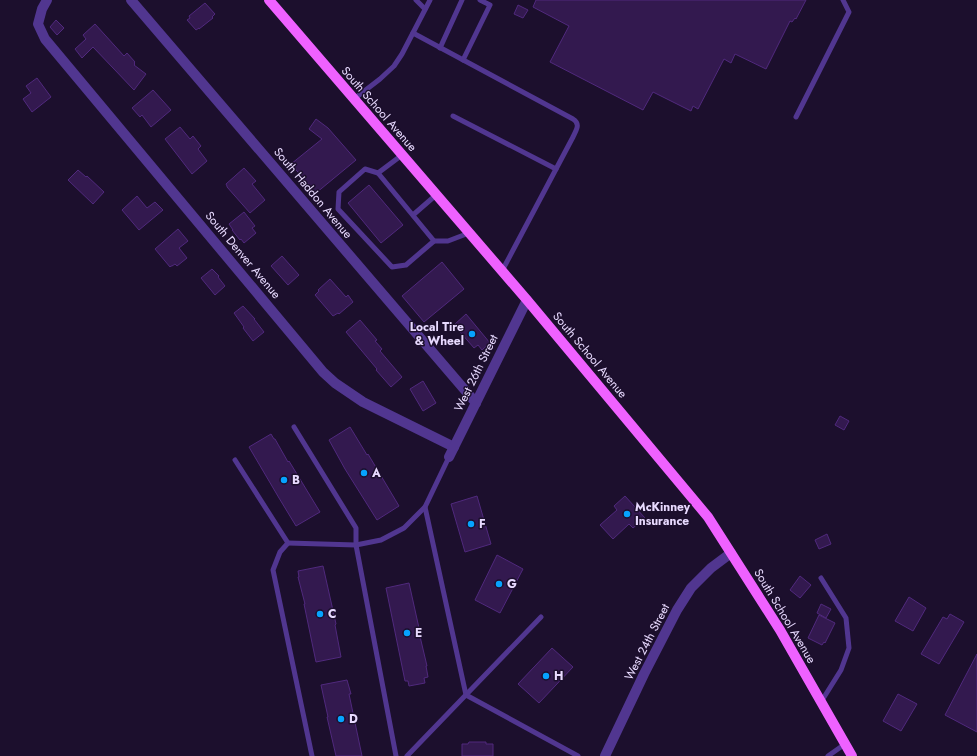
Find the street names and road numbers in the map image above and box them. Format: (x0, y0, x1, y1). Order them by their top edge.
street label: South School Avenue (337, 62, 421, 156)
street label: South Haddon Avenue (269, 144, 357, 242)
street label: South Denver Avenue (201, 207, 285, 303)
street label: South School Avenue (549, 308, 631, 402)
street label: West 26th Street (450, 331, 502, 415)
street label: South School Avenue (750, 565, 820, 667)
street label: West 24th Street (620, 601, 674, 683)

